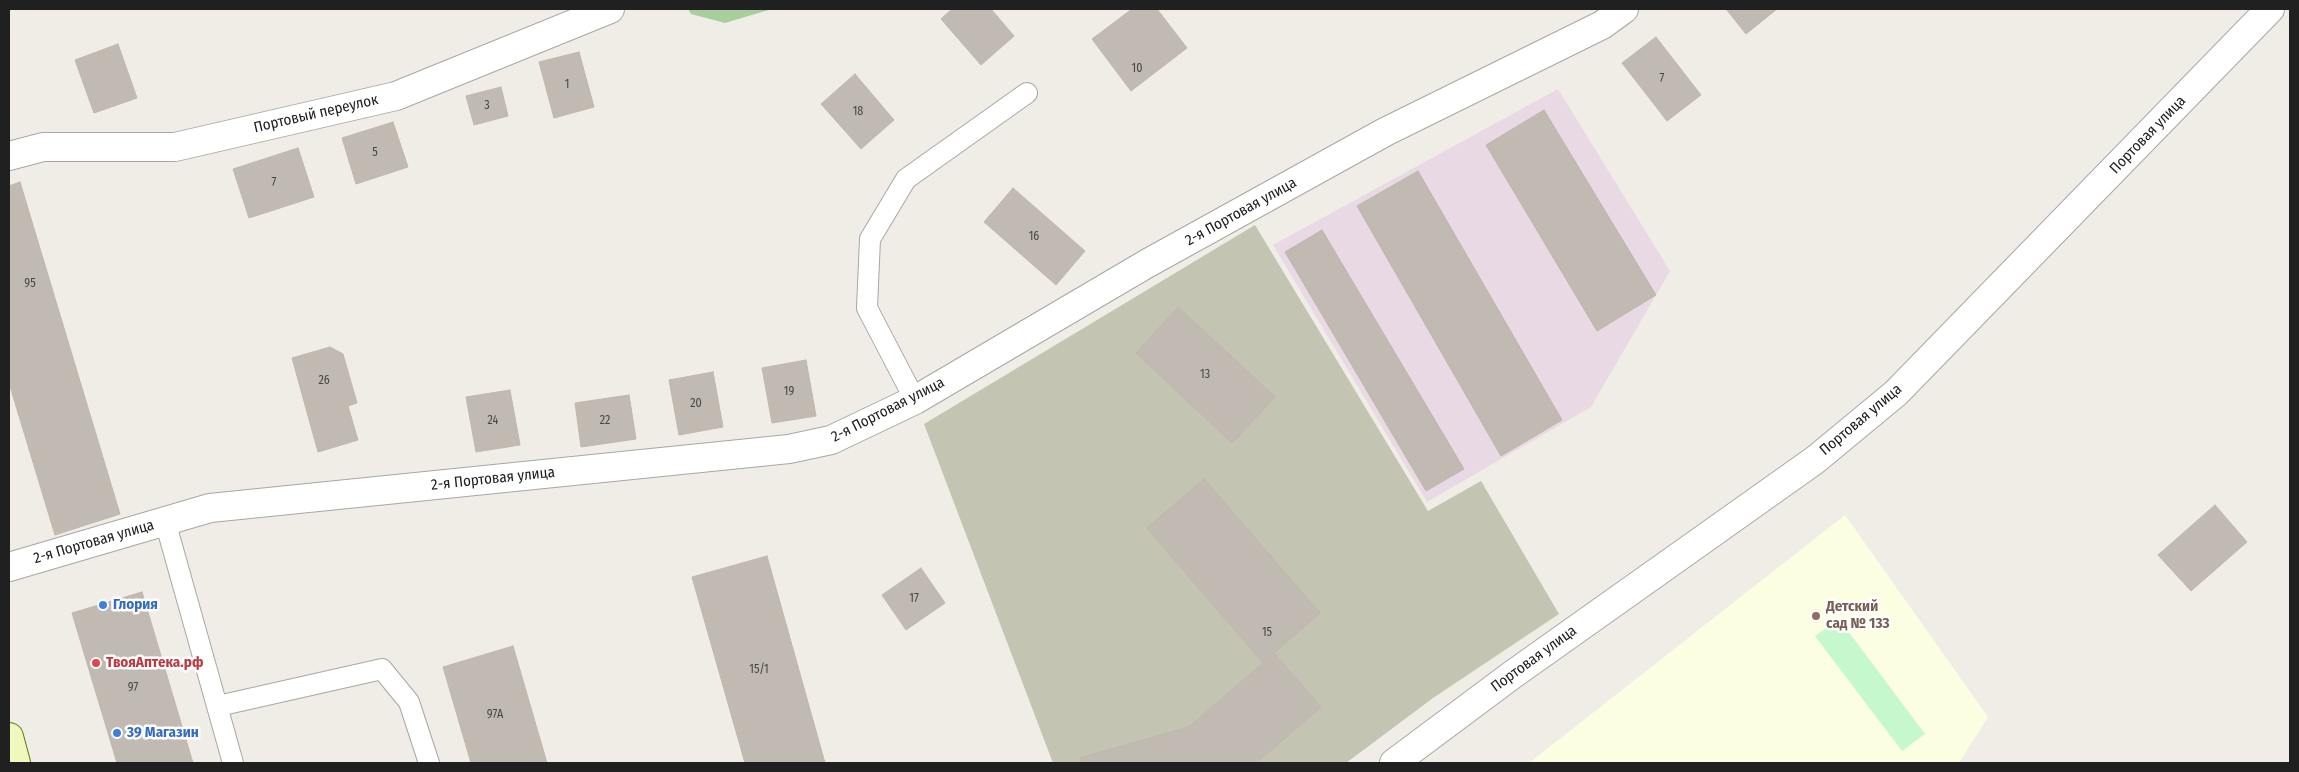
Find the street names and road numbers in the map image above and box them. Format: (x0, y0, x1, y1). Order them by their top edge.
street label: Портовый переулок (252, 91, 380, 137)
street label: Портовая улица (2106, 92, 2190, 178)
street label: 2-я Портовая улица (1182, 174, 1300, 250)
street label: 2-я Портовая улица (829, 374, 947, 446)
street label: Портовая улица (1816, 380, 1906, 460)
street label: 2-я Портовая улица (430, 464, 556, 494)
street label: 2-я Портовая улица (32, 516, 156, 568)
street label: Портовая улица (1488, 622, 1580, 696)

